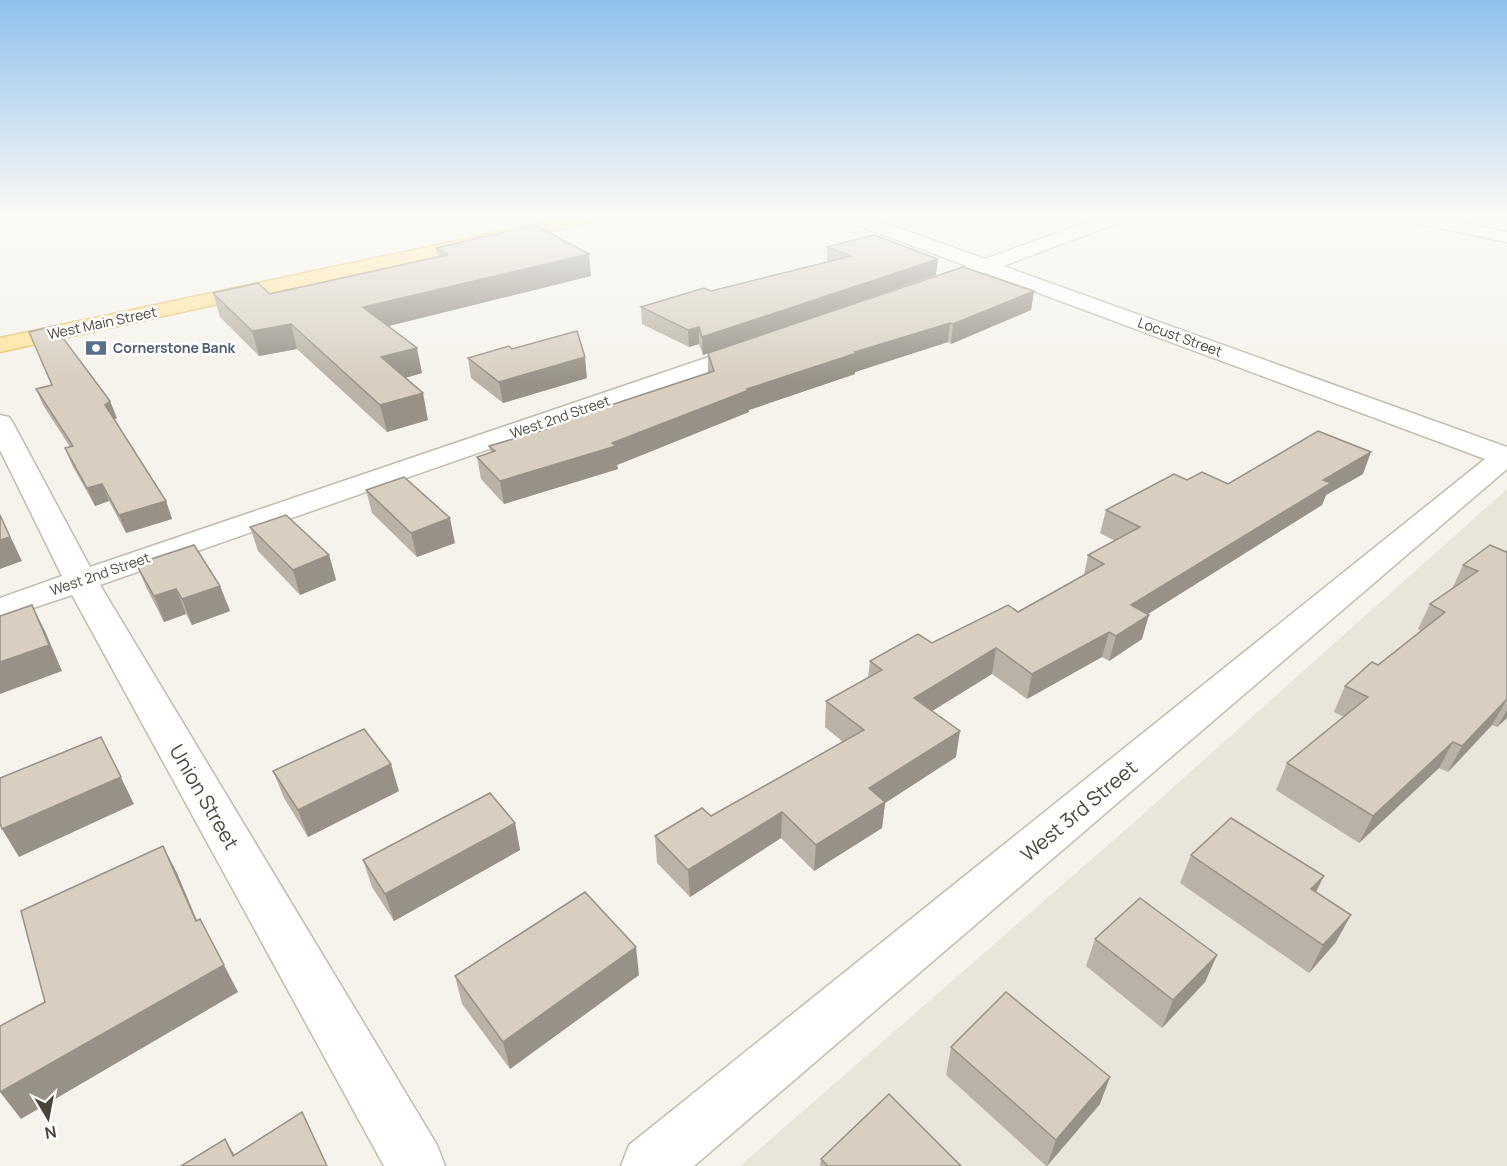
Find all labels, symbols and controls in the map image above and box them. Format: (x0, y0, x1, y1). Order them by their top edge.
street label: West Main Street (46, 302, 159, 343)
street label: Locust Street (1135, 312, 1225, 361)
bank icon: Cornerstone Bank (84, 336, 108, 360)
place label: Cornerstone Bank (113, 338, 235, 357)
street label: West 2nd Street (507, 390, 613, 443)
street label: West 2nd Street (47, 547, 153, 600)
street label: Union Street (163, 739, 245, 854)
street label: West 3rd Street (1015, 754, 1143, 867)
north arrow (18, 1088, 78, 1148)
text: N (43, 1121, 58, 1145)

